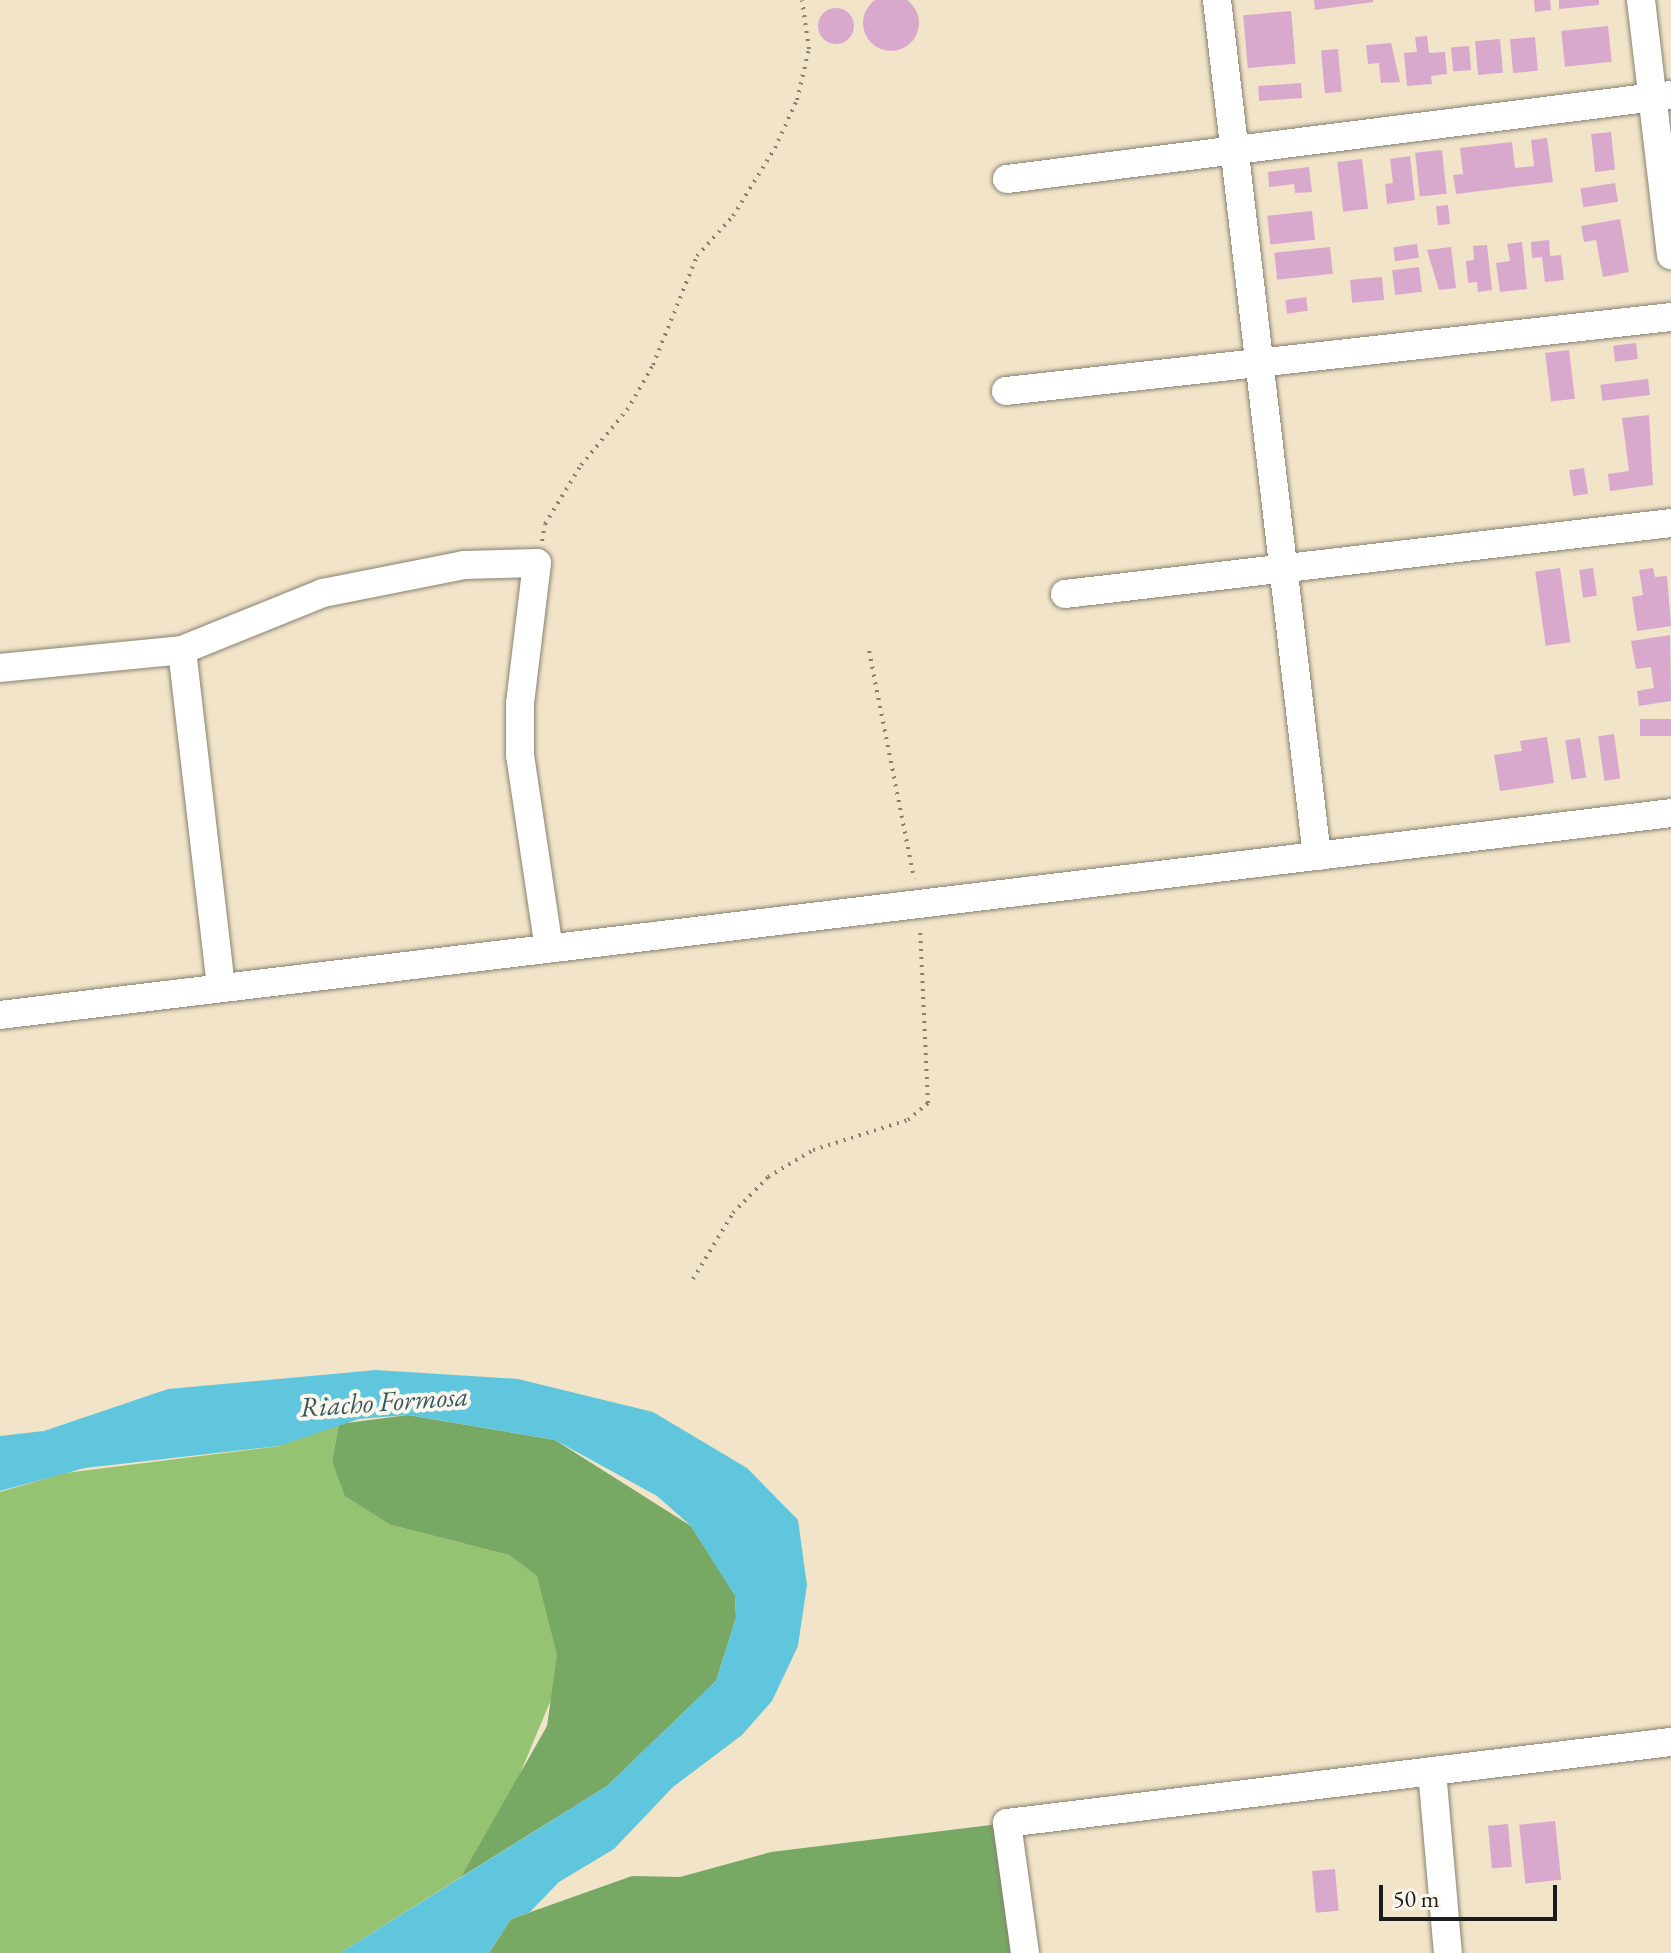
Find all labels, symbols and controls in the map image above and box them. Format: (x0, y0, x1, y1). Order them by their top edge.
water label: Riacho Formosa (299, 1378, 469, 1424)
scale bar (1383, 1869, 1561, 1919)
text: 50 m (1393, 1883, 1440, 1914)

